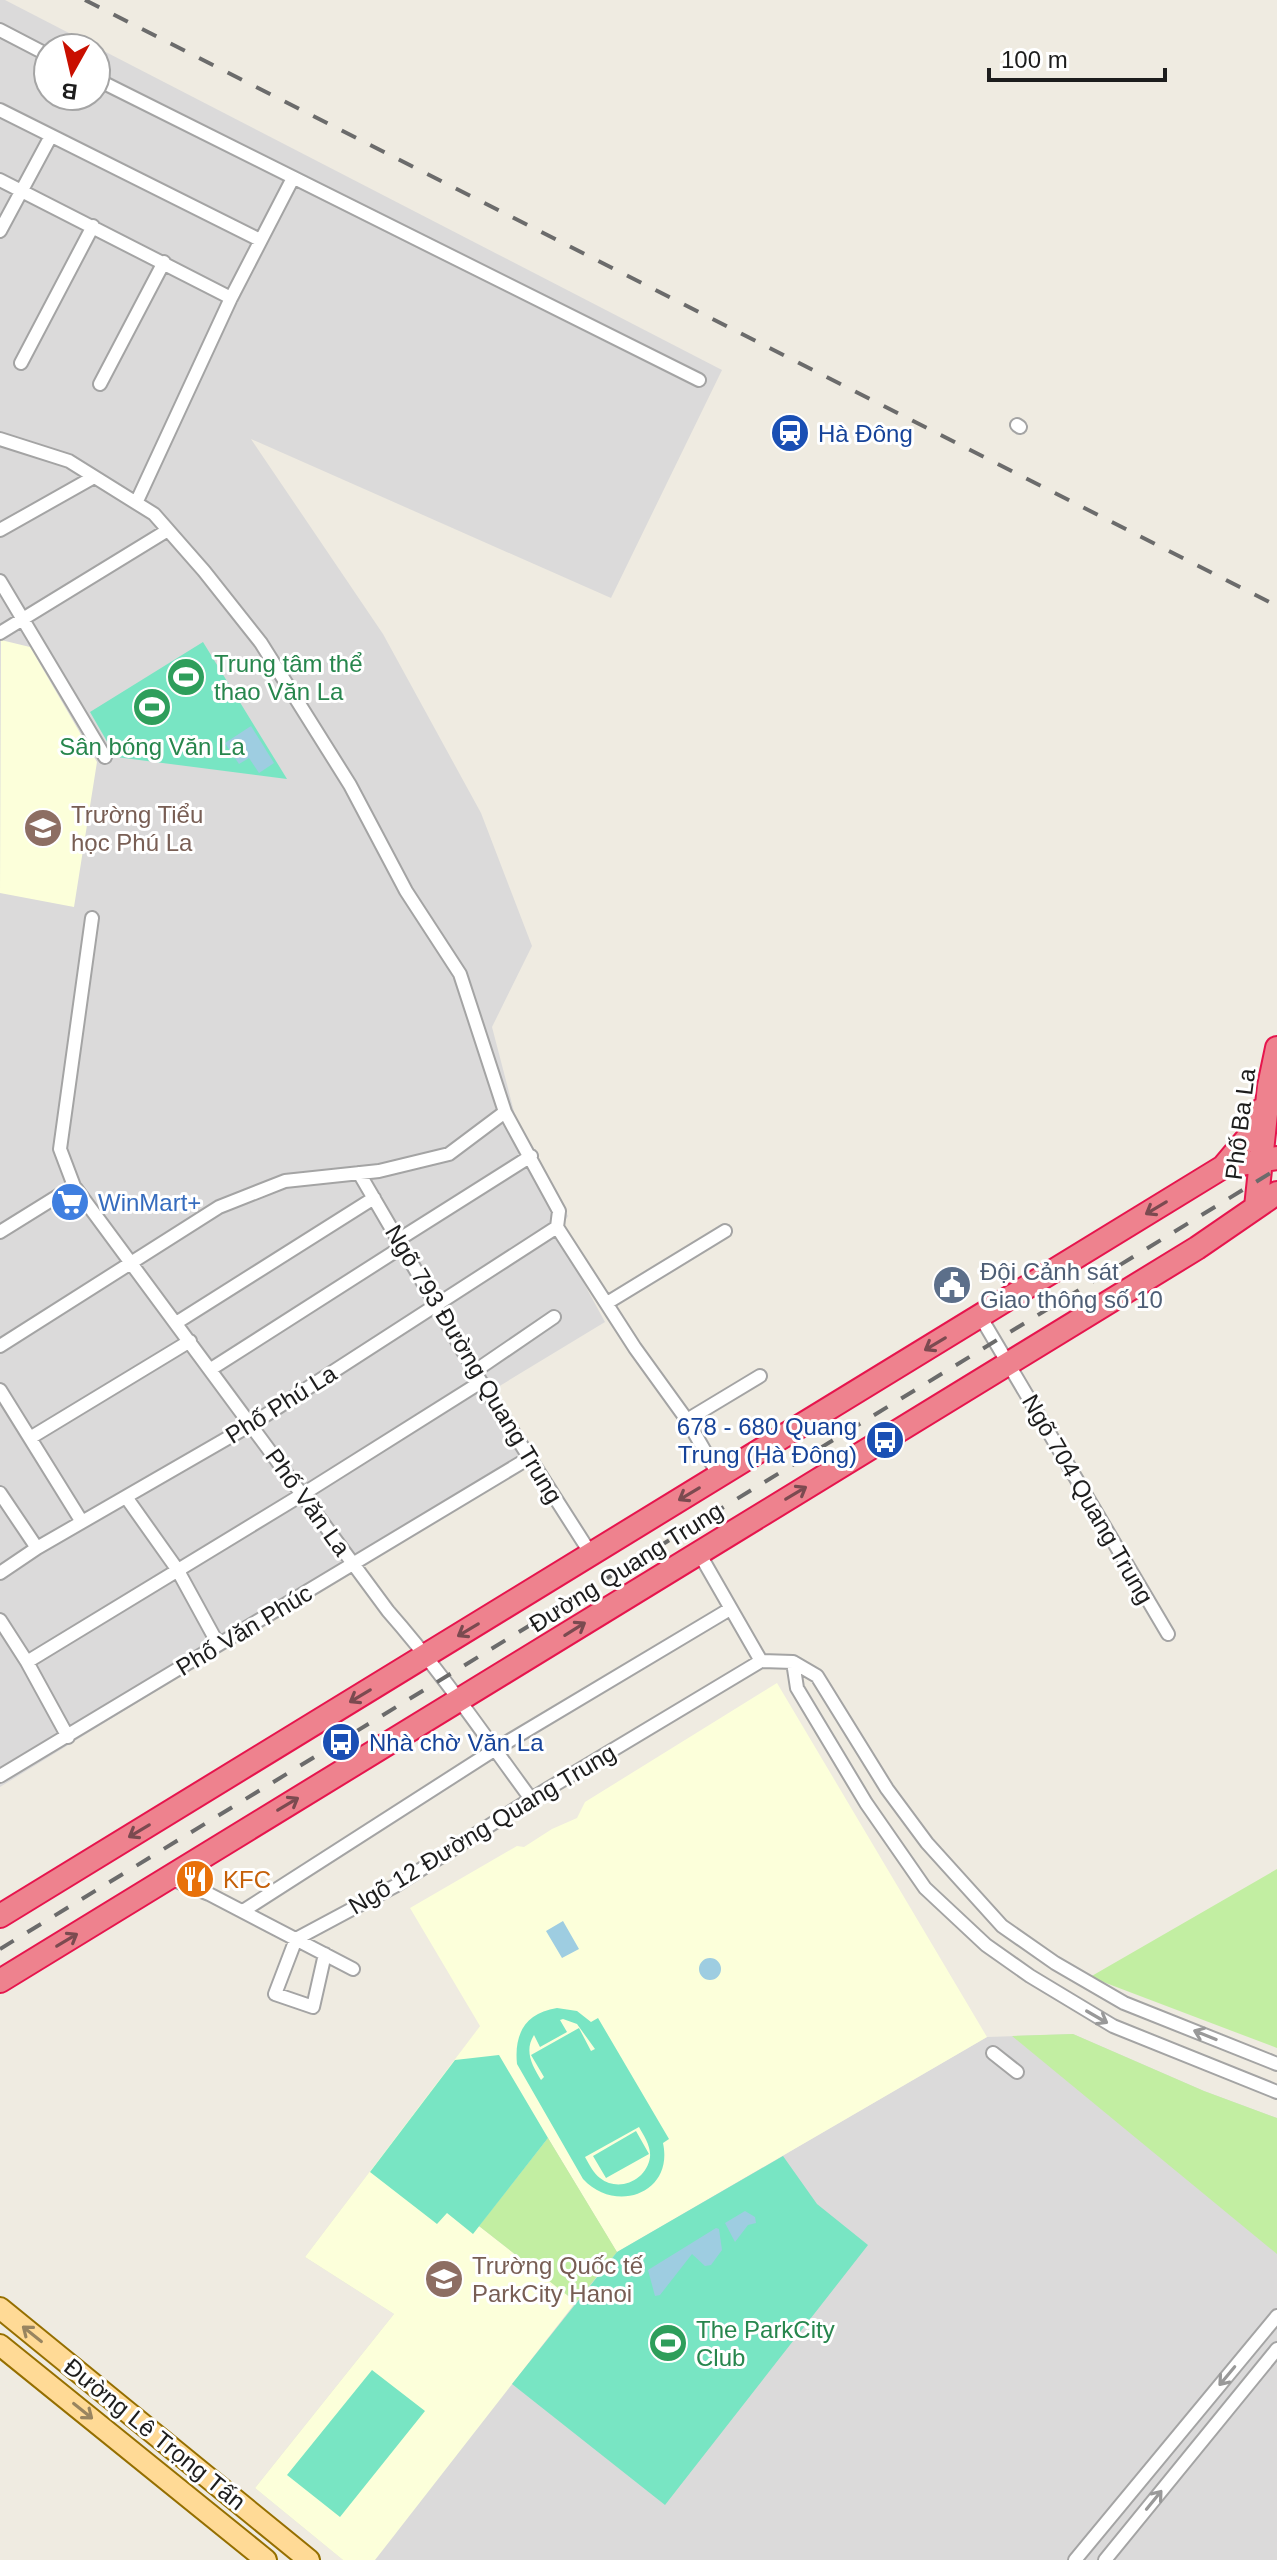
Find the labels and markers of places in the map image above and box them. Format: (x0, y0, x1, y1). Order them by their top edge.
station icon: Hà Đông (769, 412, 811, 454)
place label: Hà Đông (818, 420, 913, 447)
place label: Trung tâm thể thao Văn La (214, 650, 363, 705)
sports icon: Trung tâm thể thao Văn La (165, 656, 207, 698)
sports icon: Sân bóng Văn La (131, 686, 173, 728)
place label: Sân bóng Văn La (59, 733, 245, 760)
place label: Trường Tiểu học Phú La (71, 801, 203, 856)
school or university icon: Trường Tiểu học Phú La (22, 807, 64, 849)
supermarket icon: WinMart+ (49, 1181, 91, 1223)
place label: WinMart+ (98, 1189, 201, 1216)
place label: Đội Cảnh sát Giao thông số 10 (980, 1258, 1163, 1313)
public building icon: Đội Cảnh sát Giao thông số 10 (931, 1264, 973, 1306)
place label: 678 - 680 Quang Trung (Hà Đông) (677, 1413, 857, 1468)
bus stop icon: 678 - 680 Quang Trung (Hà Đông) (864, 1419, 906, 1461)
bus stop icon: Nhà chờ Văn La (320, 1721, 362, 1763)
place label: Nhà chờ Văn La (369, 1729, 544, 1756)
restaurant icon: KFC (174, 1858, 216, 1900)
place label: KFC (223, 1866, 271, 1893)
place label: Trường Quốc tế ParkCity Hanoi (472, 2252, 644, 2307)
school or university icon: Trường Quốc tế ParkCity Hanoi (423, 2258, 465, 2300)
place label: The ParkCity Club (696, 2316, 835, 2371)
sports icon: The ParkCity Club (647, 2322, 689, 2364)

